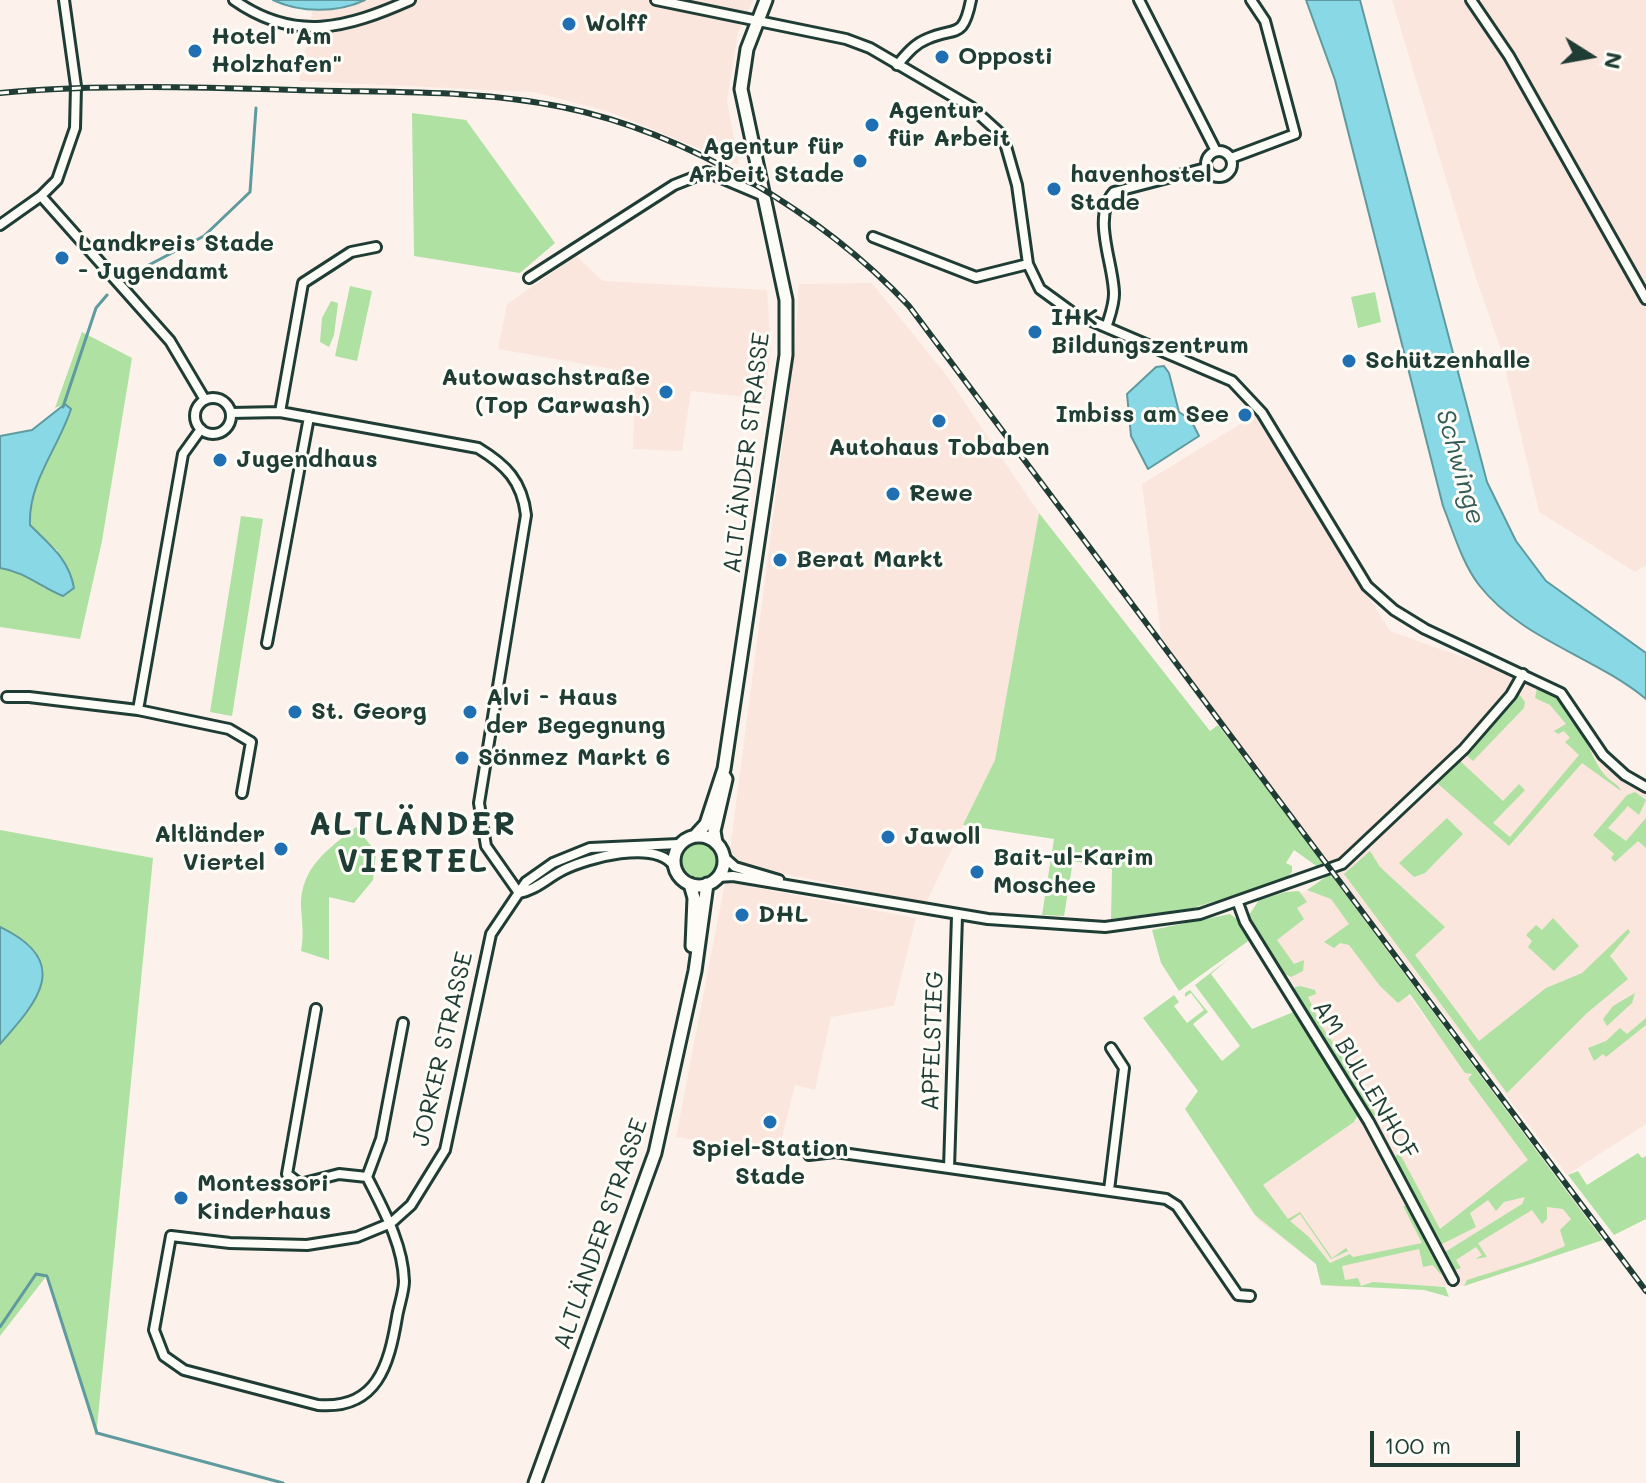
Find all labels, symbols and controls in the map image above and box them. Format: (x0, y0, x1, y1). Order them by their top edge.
place label: Wolff (585, 10, 647, 38)
marker: Wolff (560, 15, 578, 33)
north arrow (1550, 16, 1630, 96)
place label: Hotel "Am Holzhafen" (211, 23, 342, 79)
marker: Hotel "Am Holzhafen" (186, 42, 204, 60)
place label: Opposti (958, 43, 1053, 71)
marker: Opposti (933, 48, 951, 66)
text: N (1598, 50, 1630, 72)
place label: Agentur für Arbeit (888, 97, 1011, 153)
marker: Agentur für Arbeit (863, 116, 881, 134)
place label: Agentur für Arbeit Stade (688, 133, 844, 189)
marker: Agentur für Arbeit Stade (851, 152, 869, 170)
place label: havenhostel Stade (1070, 161, 1212, 217)
marker: havenhostel Stade (1045, 180, 1063, 198)
place label: Landkreis Stade - Jugendamt (78, 230, 274, 286)
marker: Landkreis Stade - Jugendamt (53, 249, 71, 267)
place label: IHK Bildungszentrum (1051, 304, 1248, 360)
marker: IHK Bildungszentrum (1026, 323, 1044, 341)
street label: ALTLÄNDER STRASSE (718, 331, 776, 575)
place label: Schützenhalle (1365, 347, 1530, 375)
marker: Schützenhalle (1340, 352, 1358, 370)
place label: Autowaschstraße (Top Carwash) (441, 364, 650, 420)
marker: Autowaschstraße (Top Carwash) (657, 383, 675, 401)
place label: Imbiss am See (1055, 401, 1229, 429)
marker: Imbiss am See (1236, 406, 1254, 424)
water label: Schwinge (1429, 406, 1491, 528)
marker: Autohaus Tobaben (930, 412, 948, 430)
place label: Autohaus Tobaben (829, 434, 1049, 462)
place label: Jugendhaus (236, 446, 378, 474)
marker: Jugendhaus (211, 451, 229, 469)
place label: Rewe (909, 480, 973, 508)
marker: Rewe (884, 485, 902, 503)
place label: Berat Markt (796, 546, 943, 574)
marker: Berat Markt (771, 551, 789, 569)
place label: Alvi - Haus der Begegnung (486, 684, 666, 740)
place label: St. Georg (311, 698, 427, 726)
marker: St. Georg (286, 703, 304, 721)
marker: Alvi - Haus der Begegnung (461, 703, 479, 721)
place label: Sönmez Markt 6 (478, 744, 670, 772)
marker: Sönmez Markt 6 (453, 749, 471, 767)
district label: ALTLÄNDER VIERTEL (309, 806, 517, 881)
place label: Altländer Viertel (154, 821, 265, 877)
place label: Jawoll (904, 823, 981, 851)
marker: Jawoll (879, 828, 897, 846)
marker: Altländer Viertel (272, 840, 290, 858)
place label: Bait-ul-Karim Moschee (993, 844, 1153, 900)
marker: Bait-ul-Karim Moschee (968, 863, 986, 881)
place label: DHL (758, 901, 808, 929)
marker: DHL (733, 906, 751, 924)
street label: JORKER STRASSE (407, 949, 479, 1149)
street label: APFELSTIEG (916, 971, 950, 1111)
street label: AM BULLENHOF (1306, 995, 1424, 1165)
marker: Spiel-Station Stade (761, 1113, 779, 1131)
street label: ALTLÄNDER STRASSE (548, 1115, 654, 1353)
place label: Spiel-Station Stade (692, 1135, 848, 1191)
place label: Montessori Kinderhaus (197, 1170, 331, 1226)
marker: Montessori Kinderhaus (172, 1189, 190, 1207)
scale bar (1374, 1415, 1524, 1465)
text: 100 m (1384, 1429, 1451, 1460)

